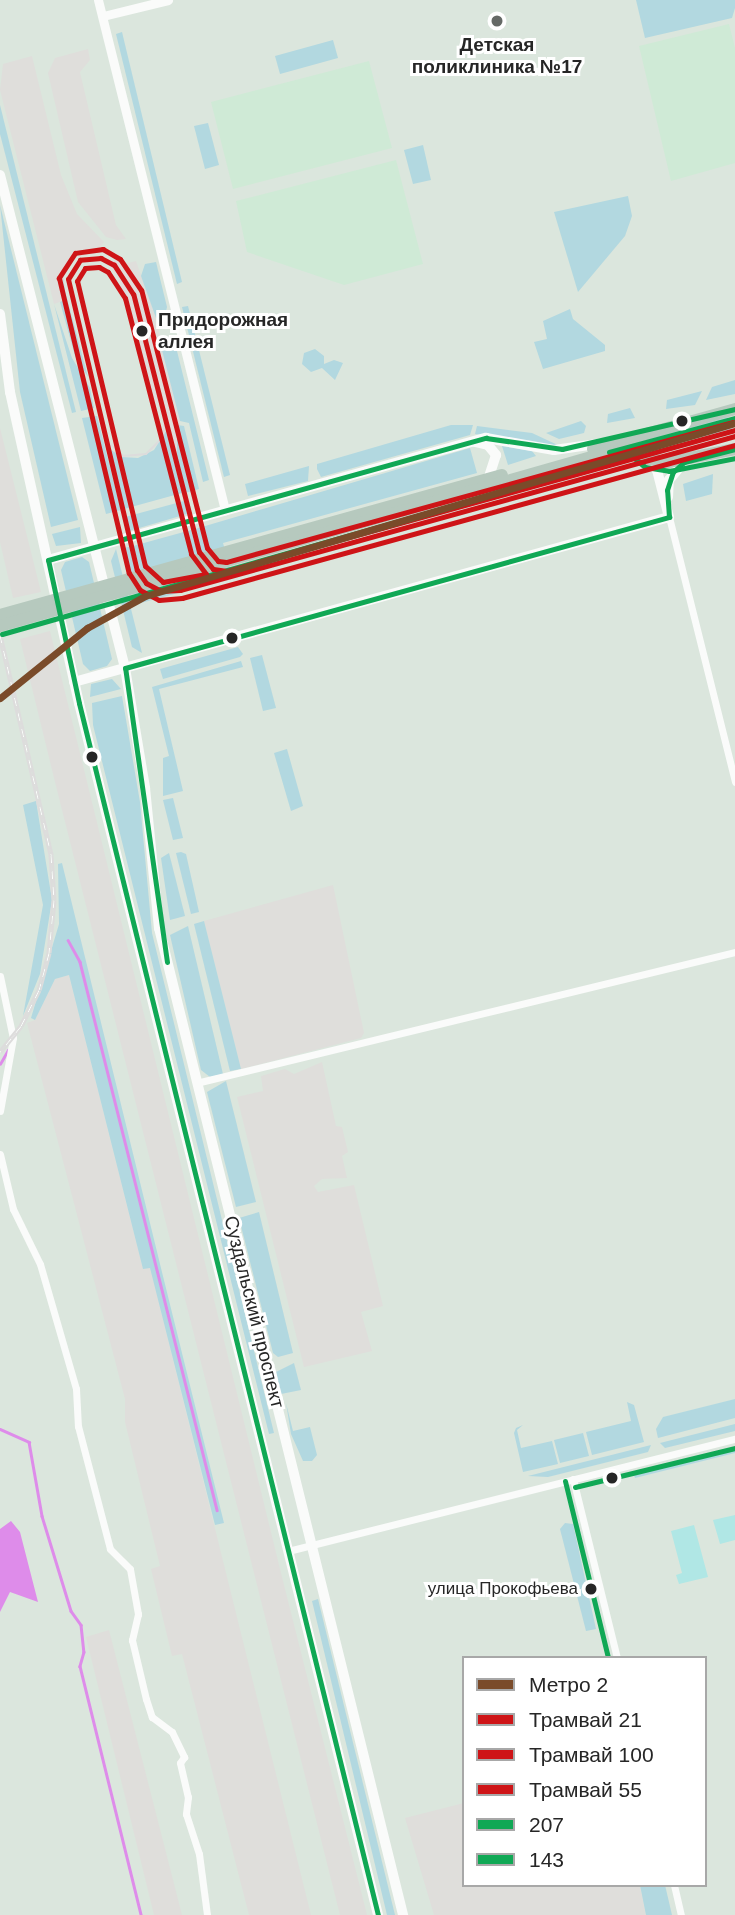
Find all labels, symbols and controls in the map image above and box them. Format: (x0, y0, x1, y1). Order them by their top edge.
marker: Детская поликлиника №17 (487, 11, 507, 31)
place label: Детская поликлиника №17 (412, 34, 582, 78)
place label: Придорожная аллея (158, 309, 288, 353)
marker: Придорожная аллея (132, 321, 152, 341)
unlabelled marker (675, 414, 689, 428)
unlabelled marker (225, 631, 239, 645)
unlabelled marker (85, 750, 99, 764)
street label: Суздальский проспект (219, 1213, 289, 1411)
unlabelled marker (605, 1471, 619, 1485)
place label: улица Прокофьева (428, 1579, 578, 1599)
marker: улица Прокофьева (584, 1582, 598, 1596)
legend (462, 1656, 707, 1887)
text: Метро 2 (529, 1673, 608, 1696)
text: Трамвай 21 (529, 1708, 642, 1731)
text: Трамвай 100 (529, 1743, 654, 1766)
text: Трамвай 55 (529, 1778, 642, 1801)
text: 207 (529, 1813, 564, 1836)
text: 143 (529, 1848, 564, 1871)

